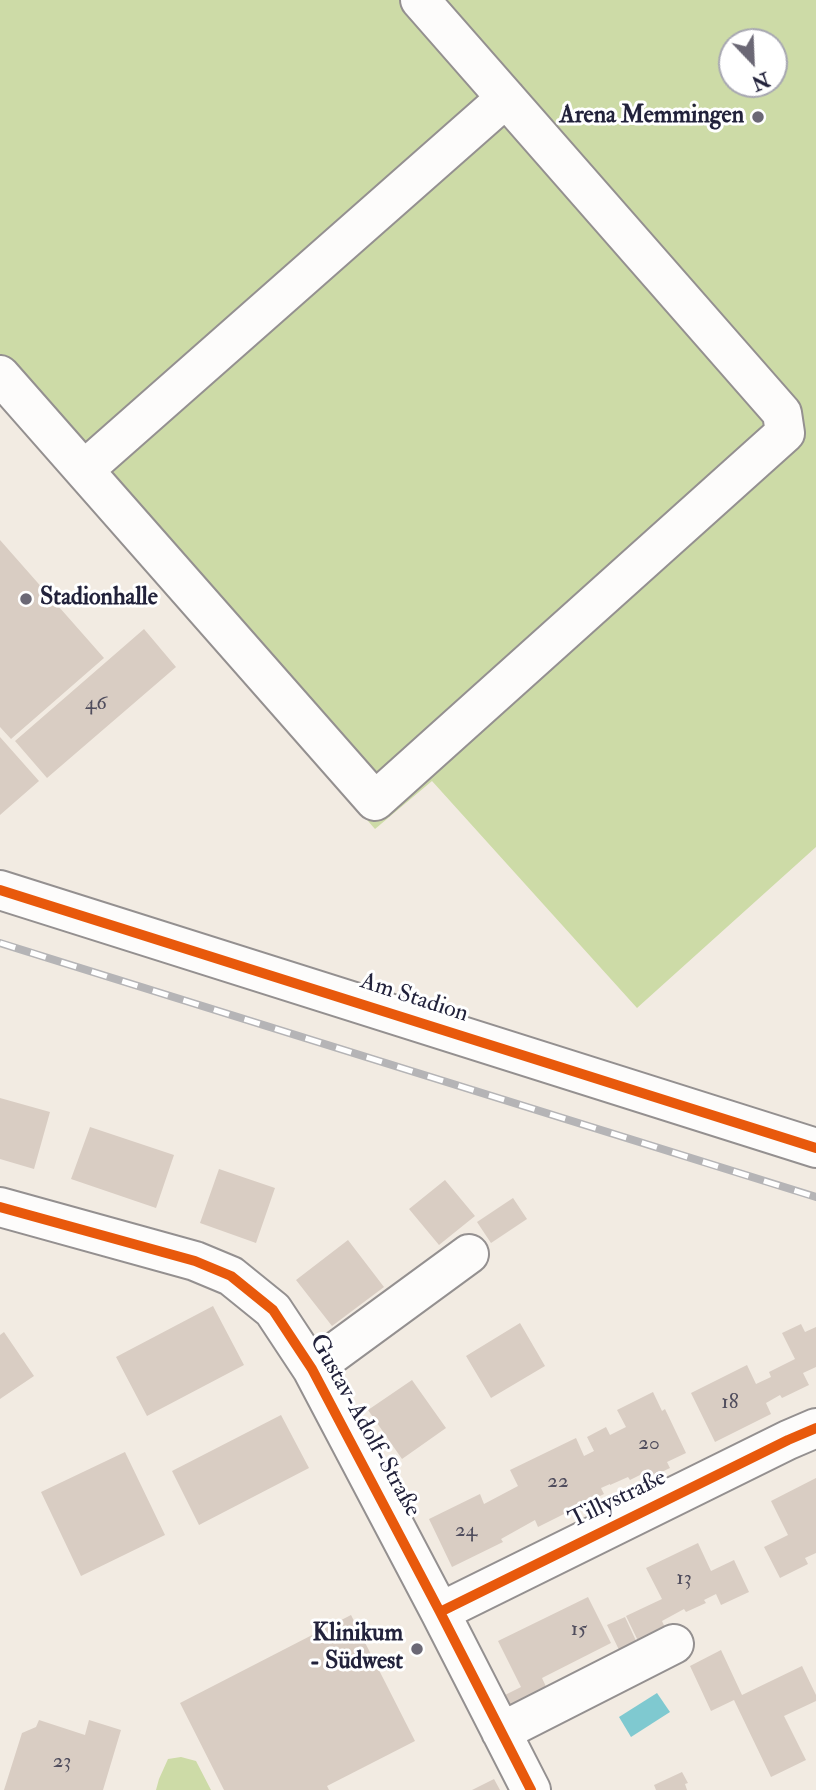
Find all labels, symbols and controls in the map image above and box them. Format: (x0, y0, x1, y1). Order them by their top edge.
north arrow (718, 28, 788, 98)
text: N (748, 66, 773, 95)
place label: Arena Memmingen (559, 103, 744, 131)
marker: Arena Memmingen (750, 109, 766, 125)
place label: Stadionhalle (40, 585, 158, 613)
marker: Stadionhalle (18, 591, 34, 607)
house number: 46 (85, 691, 107, 717)
street label: Am Stadion (356, 968, 472, 1030)
street label: Gustav-Adolf-Straße (302, 1330, 426, 1522)
house number: 18 (721, 1390, 739, 1416)
house number: 20 (638, 1431, 660, 1457)
street label: Tillystraße (565, 1464, 671, 1536)
house number: 22 (547, 1469, 569, 1495)
house number: 24 (455, 1518, 477, 1544)
house number: 13 (676, 1566, 692, 1592)
house number: 15 (571, 1617, 587, 1643)
place label: Klinikum - Südwest (310, 1621, 403, 1677)
marker: Klinikum - Südwest (409, 1641, 425, 1657)
house number: 23 (53, 1749, 71, 1775)

